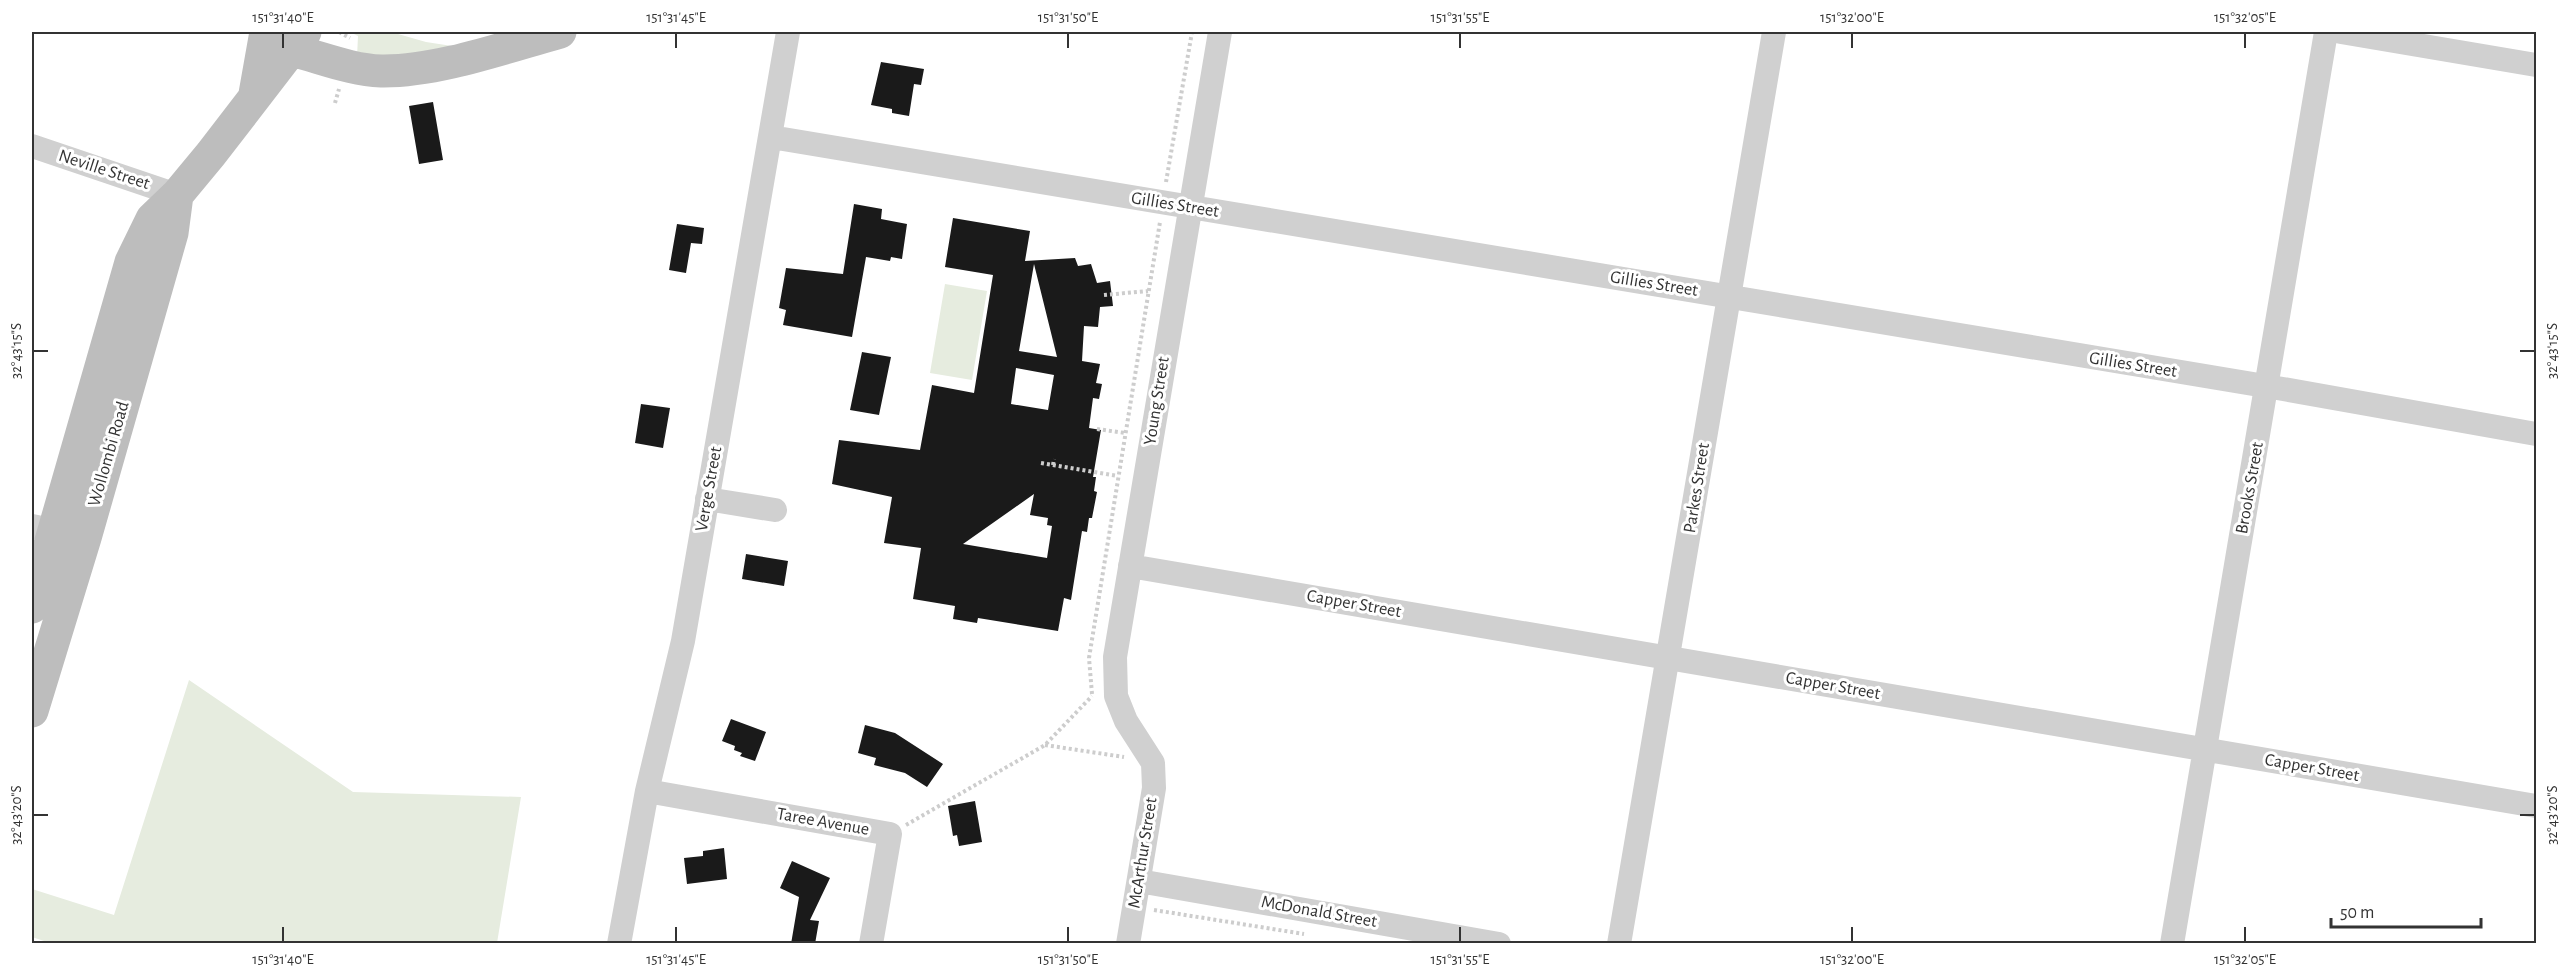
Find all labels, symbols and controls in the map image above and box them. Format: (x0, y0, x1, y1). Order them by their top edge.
text: 151°31'40"E (252, 10, 314, 25)
text: 151°31'45"E (646, 10, 706, 25)
text: 151°31'50"E (1038, 10, 1098, 25)
text: 151°31'55"E (1431, 10, 1489, 25)
text: 151°32'00"E (1820, 10, 1884, 25)
text: 151°32'05"E (2214, 10, 2276, 25)
street label: Neville Street (56, 147, 152, 193)
street label: Gillies Street (1130, 189, 1220, 221)
street label: Gillies Street (1609, 268, 1699, 300)
text: 32°43'15"S (9, 323, 24, 379)
text: 32°43'15"S (2545, 323, 2560, 379)
street label: Gillies Street (2088, 349, 2178, 381)
street label: Young Street (1141, 355, 1173, 447)
street label: Wollombi Road (85, 399, 133, 509)
street label: Brooks Street (2233, 440, 2267, 535)
street label: Parkes Street (1681, 441, 1713, 534)
street label: Verge Street (693, 445, 725, 533)
street label: Capper Street (1305, 587, 1403, 621)
street label: Capper Street (1784, 669, 1882, 703)
street label: Capper Street (2263, 751, 2361, 785)
text: 32°43'20"S (9, 785, 24, 845)
text: 32°43'20"S (2545, 785, 2560, 845)
street label: McArthur Street (1125, 796, 1161, 910)
street label: Taree Avenue (775, 805, 871, 839)
scale bar (2331, 891, 2481, 929)
street label: McDonald Street (1260, 893, 1379, 931)
text: 50 m (2340, 904, 2374, 922)
text: 151°31'40"E (252, 952, 314, 967)
text: 151°31'45"E (646, 952, 706, 967)
text: 151°31'50"E (1038, 952, 1098, 967)
text: 151°31'55"E (1431, 952, 1489, 967)
text: 151°32'00"E (1820, 952, 1884, 967)
text: 151°32'05"E (2214, 952, 2276, 967)

